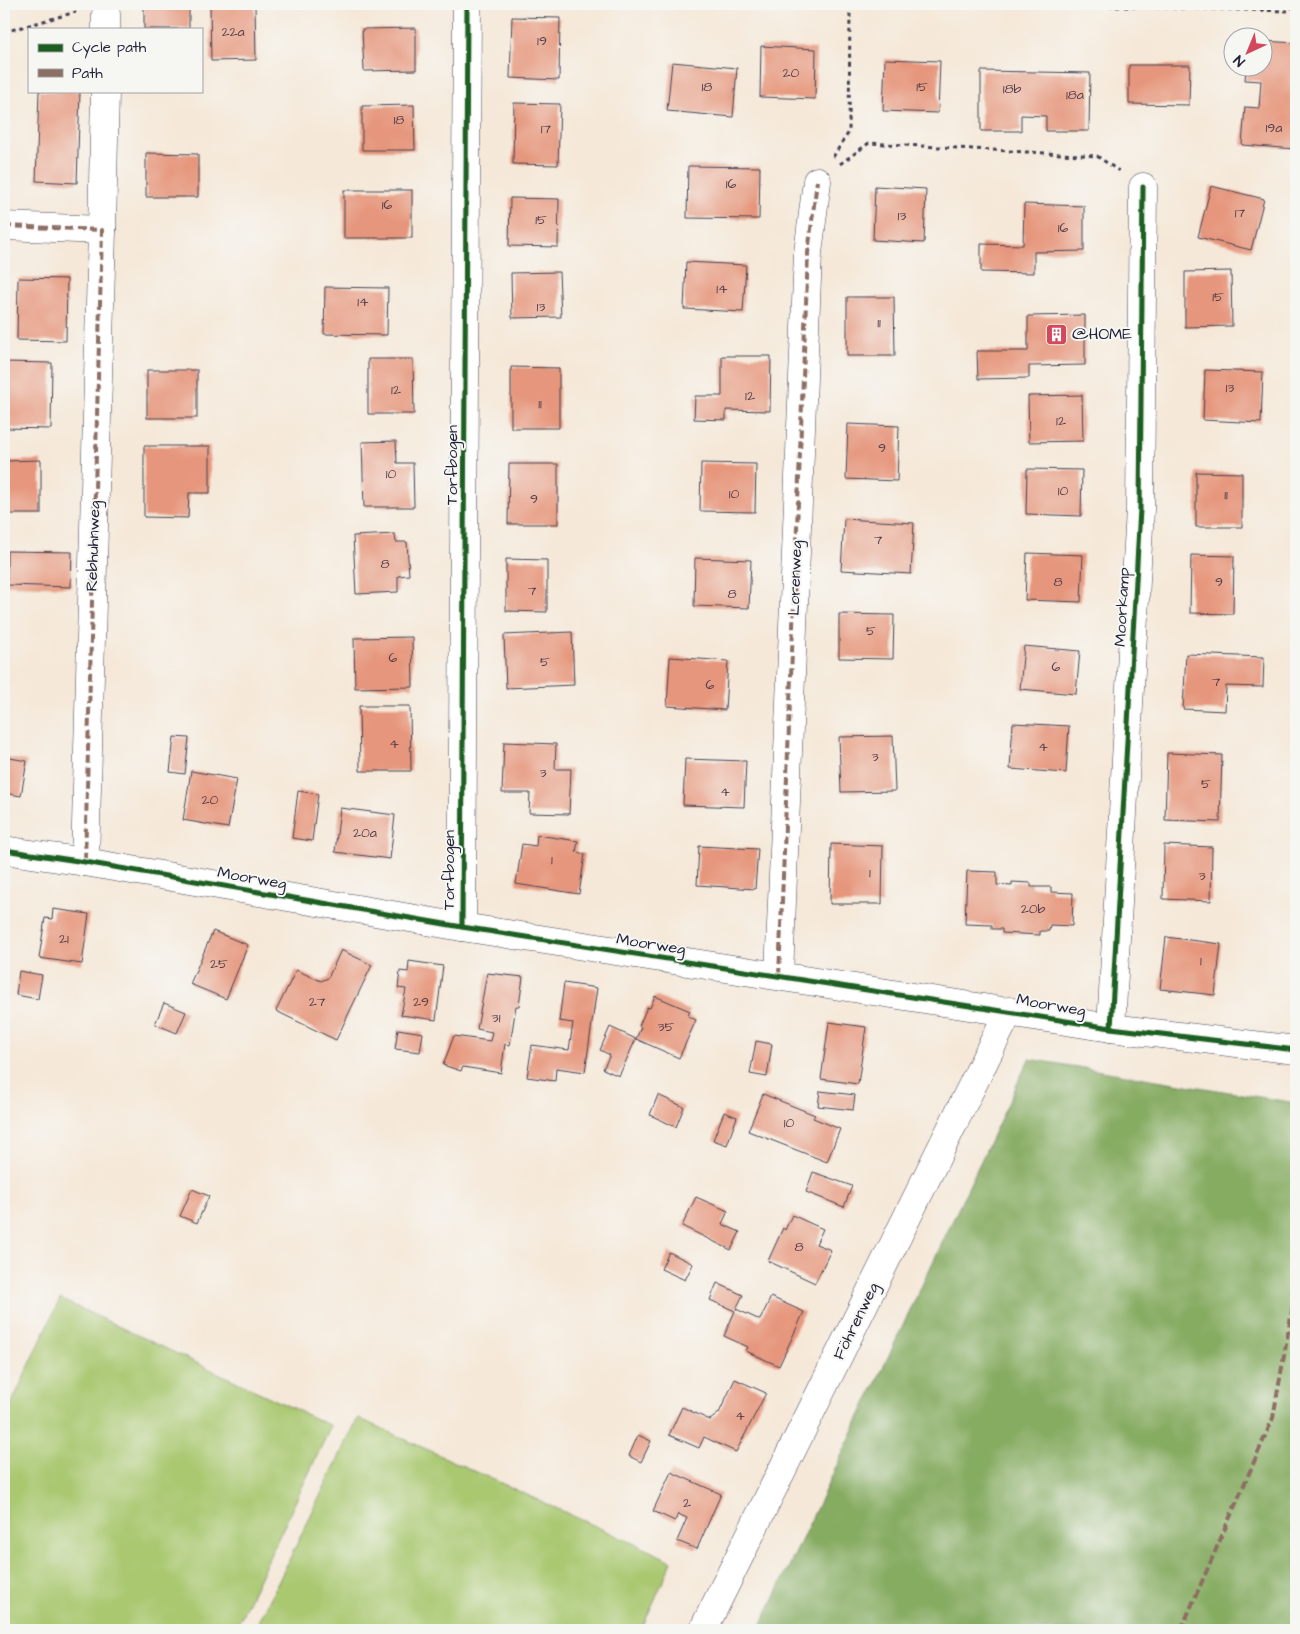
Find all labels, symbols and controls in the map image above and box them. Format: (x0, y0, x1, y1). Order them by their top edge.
house number: 22a (221, 22, 245, 42)
legend (28, 28, 202, 92)
north arrow (1222, 28, 1272, 78)
house number: 19 (537, 31, 547, 51)
text: Cycle path (72, 37, 147, 59)
text: N (1229, 50, 1250, 71)
text: Path (72, 63, 103, 84)
house number: 20 (783, 63, 800, 83)
house number: 18 (702, 77, 712, 97)
house number: 15 (916, 77, 928, 97)
house number: 18b (1003, 79, 1022, 99)
house number: 18a (1066, 85, 1084, 105)
house number: 18 (394, 110, 404, 130)
house number: 19a (1266, 118, 1282, 138)
house number: 17 (541, 119, 552, 139)
house number: 16 (726, 174, 737, 194)
house number: 16 (382, 195, 393, 215)
house number: 17 (1235, 203, 1246, 223)
house number: 13 (898, 206, 906, 226)
house number: 15 (535, 210, 547, 230)
house number: 16 (1058, 218, 1069, 238)
house number: 14 (716, 279, 728, 299)
house number: 15 (1212, 287, 1224, 307)
house number: 14 (357, 292, 369, 312)
house number: 13 (537, 297, 545, 317)
house number: 11 (877, 313, 881, 333)
building icon: @HOME (1044, 322, 1068, 346)
place label: @HOME (1072, 323, 1132, 345)
house number: 13 (1226, 378, 1234, 398)
house number: 12 (391, 380, 401, 400)
house number: 12 (745, 386, 755, 406)
house number: 11 (538, 394, 542, 414)
house number: 12 (1056, 411, 1066, 431)
street label: Torfbogen (441, 425, 464, 505)
house number: 9 (878, 438, 886, 458)
house number: 10 (386, 464, 396, 484)
house number: 10 (1058, 481, 1068, 501)
house number: 10 (729, 484, 739, 504)
house number: 11 (1224, 485, 1228, 505)
house number: 9 (530, 489, 538, 509)
street label: Rebhuhnweg (80, 500, 107, 592)
house number: 7 (874, 530, 883, 550)
street label: Lorenweg (783, 540, 808, 616)
house number: 8 (380, 554, 390, 574)
street label: Moorkamp (1109, 567, 1135, 647)
house number: 8 (1053, 572, 1063, 592)
house number: 9 (1215, 572, 1223, 592)
house number: 7 (528, 581, 537, 601)
house number: 8 (727, 584, 737, 604)
house number: 5 (866, 621, 876, 641)
house number: 6 (389, 648, 398, 668)
house number: 5 (540, 652, 550, 672)
house number: 6 (1052, 657, 1061, 677)
house number: 7 (1212, 672, 1221, 692)
house number: 6 (706, 675, 715, 695)
house number: 4 (389, 734, 399, 754)
house number: 4 (1038, 737, 1048, 757)
house number: 3 (871, 747, 879, 767)
house number: 3 (539, 763, 547, 783)
house number: 5 (1201, 774, 1211, 794)
house number: 4 (720, 782, 730, 802)
house number: 20 (202, 790, 219, 810)
house number: 20a (353, 823, 377, 843)
street label: Torfbogen (438, 830, 461, 910)
house number: 1 (551, 850, 553, 870)
street label: Moorweg (215, 861, 288, 896)
house number: 1 (869, 863, 871, 883)
house number: 3 (1198, 866, 1206, 886)
house number: 20b (1021, 899, 1045, 919)
street label: Moorweg (615, 928, 687, 961)
house number: 21 (59, 929, 69, 949)
house number: 1 (1200, 951, 1202, 971)
house number: 25 (210, 954, 228, 974)
street label: Moorweg (1014, 988, 1087, 1023)
house number: 27 (309, 992, 326, 1012)
house number: 29 (413, 992, 429, 1012)
house number: 31 (492, 1008, 501, 1028)
house number: 35 (657, 1017, 675, 1037)
house number: 10 (784, 1113, 794, 1133)
house number: 8 (794, 1237, 804, 1257)
street label: Föhrenweg (828, 1279, 885, 1364)
house number: 4 (735, 1406, 745, 1426)
house number: 2 (683, 1493, 691, 1513)

